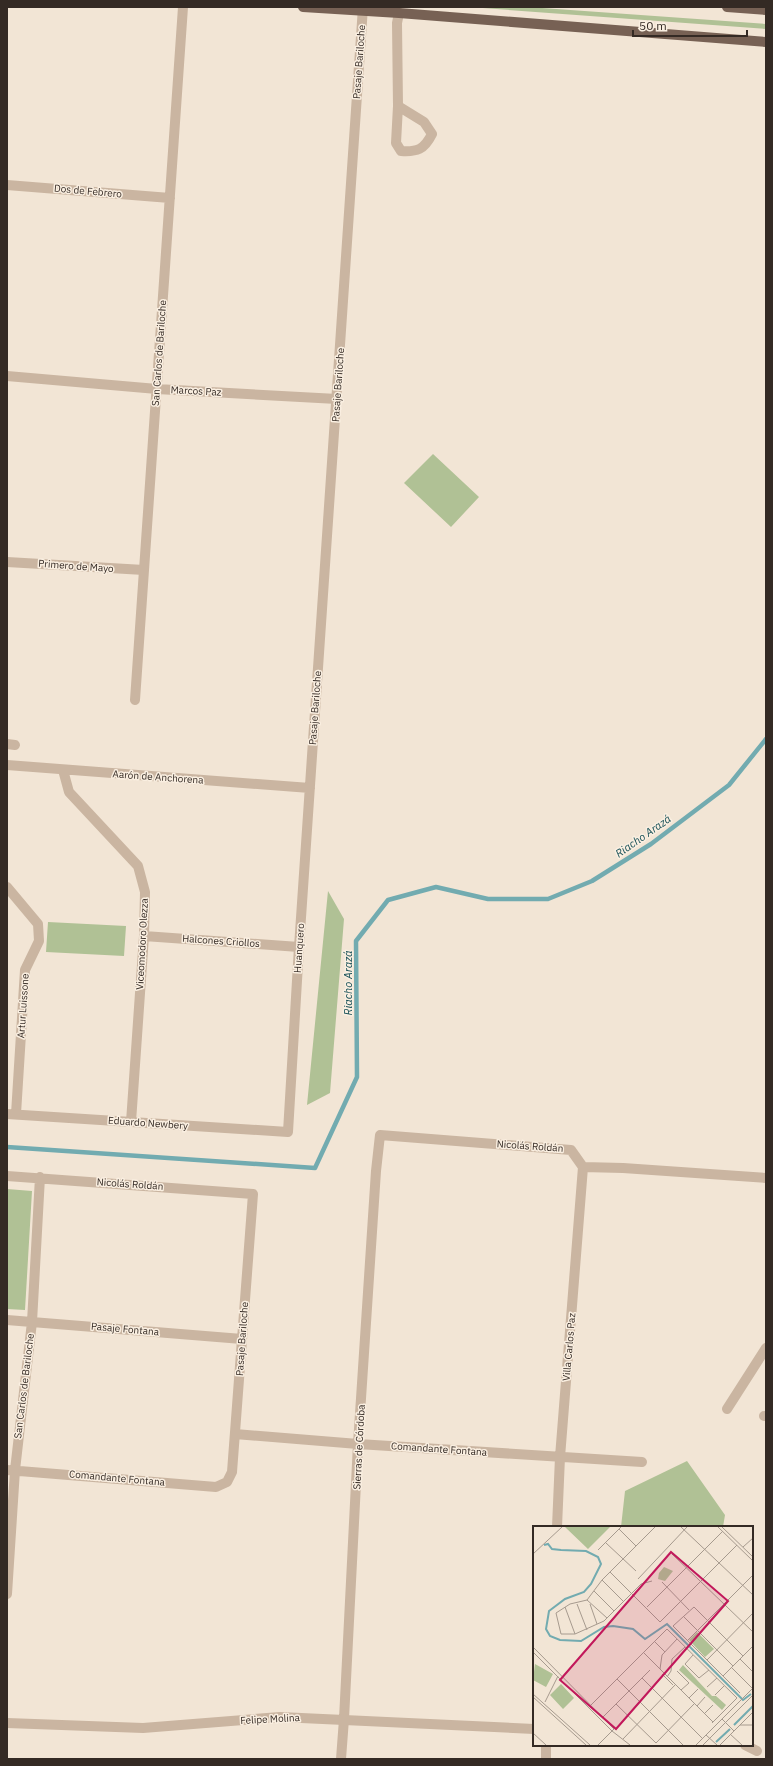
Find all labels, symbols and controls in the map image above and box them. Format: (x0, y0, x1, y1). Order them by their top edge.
scale bar (633, 12, 747, 38)
text: 50 m (639, 18, 667, 33)
street label: Pasaje Bariloche (350, 24, 368, 100)
street label: Dos de Febrero (53, 182, 123, 200)
street label: San Carlos de Bariloche (149, 299, 169, 406)
street label: Pasaje Bariloche (329, 347, 347, 423)
street label: Marcos Paz (170, 383, 222, 399)
street label: Primero de Mayo (38, 557, 115, 575)
street label: Pasaje Bariloche (306, 670, 324, 746)
street label: Aarón de Anchorena (112, 767, 205, 787)
water label: Riacho Arazá (612, 812, 674, 860)
street label: Viceomodoro Olezza (133, 897, 151, 990)
street label: Huanquero (291, 922, 307, 973)
street label: Halcones Criollos (182, 932, 260, 950)
water label: Riacho Arazá (341, 951, 355, 1015)
street label: Artur Luissone (14, 973, 32, 1039)
street label: Eduardo Newbery (108, 1114, 188, 1132)
street label: Nicolás Roldán (496, 1137, 564, 1155)
street label: Nicolás Roldán (96, 1175, 164, 1193)
street label: Pasaje Bariloche (233, 1301, 251, 1377)
street label: Villa Carlos Paz (560, 1312, 578, 1382)
street label: Pasaje Fontana (90, 1320, 160, 1339)
street label: San Carlos de Bariloche (11, 1332, 37, 1439)
street label: Sierras de Córdoba (350, 1403, 368, 1490)
street label: Comandante Fontana (391, 1439, 488, 1459)
street label: Comandante Fontana (69, 1467, 166, 1489)
inset map (533, 1526, 753, 1746)
street label: Felipe Molina (240, 1711, 301, 1727)

